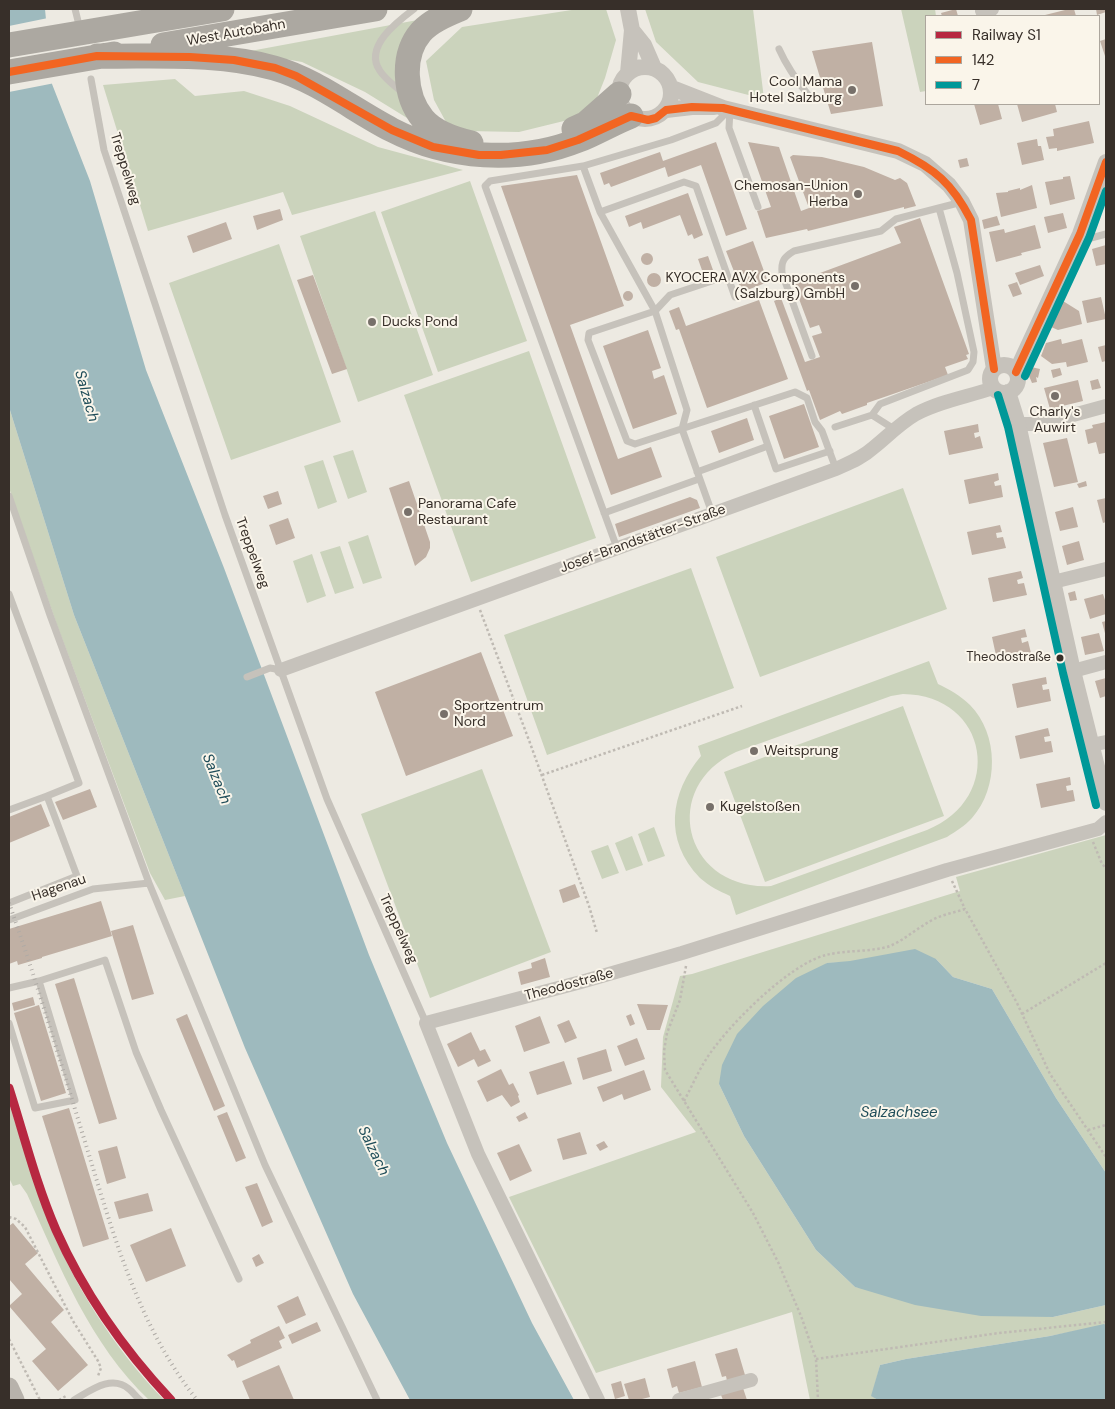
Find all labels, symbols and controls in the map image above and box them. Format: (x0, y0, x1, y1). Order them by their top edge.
legend (925, 15, 1100, 105)
street label: West Autobahn (185, 16, 287, 50)
text: Railway S1 (972, 25, 1041, 45)
text: 142 (972, 50, 994, 70)
place label: Cool Mama Hotel Salzburg (749, 74, 842, 106)
text: 7 (972, 75, 980, 95)
marker: Cool Mama Hotel Salzburg (846, 84, 858, 96)
street label: Treppelweg (106, 131, 144, 207)
place label: Chemosan-Union Herba (734, 178, 848, 210)
marker: Chemosan-Union Herba (852, 188, 864, 200)
place label: KYOCERA AVX Components (Salzburg) GmbH (665, 270, 845, 302)
marker: KYOCERA AVX Components (Salzburg) GmbH (849, 280, 861, 292)
place label: Ducks Pond (382, 314, 458, 330)
marker: Ducks Pond (366, 316, 378, 328)
water label: Salzach (70, 368, 102, 424)
marker: Charly's Auwirt (1049, 390, 1061, 402)
place label: Charly's Auwirt (1029, 404, 1081, 437)
place label: Panorama Cafe Restaurant (418, 496, 516, 528)
street label: Josef-Brandstätter-Straße (558, 501, 728, 577)
marker: Panorama Cafe Restaurant (402, 506, 414, 518)
street label: Treppelweg (231, 515, 273, 591)
place label: Theodostraße (966, 650, 1051, 666)
marker: Theodostraße (1055, 653, 1065, 663)
place label: Sportzentrum Nord (454, 698, 543, 730)
marker: Sportzentrum Nord (438, 708, 450, 720)
place label: Weitsprung (764, 743, 838, 759)
marker: Weitsprung (748, 745, 760, 757)
water label: Salzach (198, 751, 234, 807)
place label: Kugelstoßen (720, 799, 800, 815)
marker: Kugelstoßen (704, 801, 716, 813)
street label: Hagenau (30, 871, 88, 905)
street label: Treppelweg (375, 891, 421, 967)
street label: Theodostraße (523, 965, 615, 1005)
water label: Salzachsee (860, 1104, 938, 1122)
water label: Salzach (353, 1123, 393, 1179)

